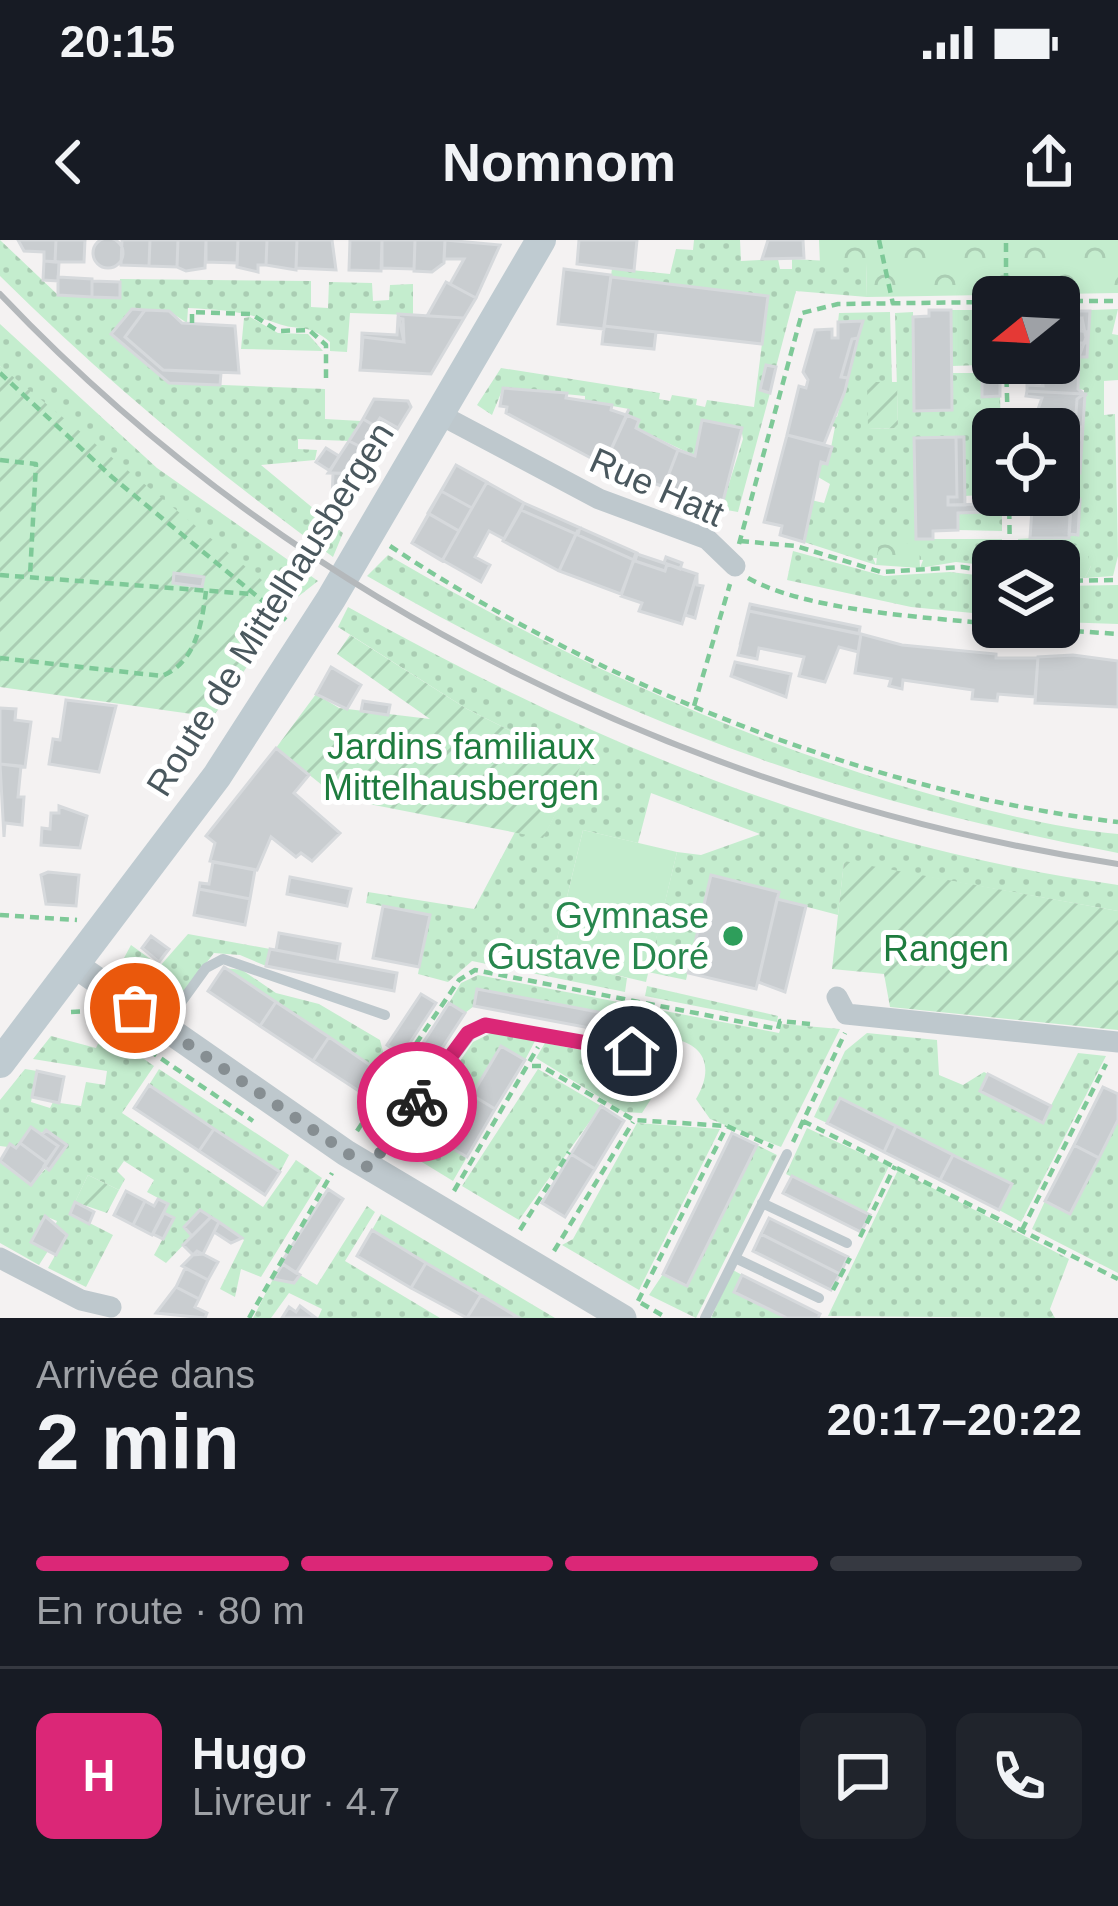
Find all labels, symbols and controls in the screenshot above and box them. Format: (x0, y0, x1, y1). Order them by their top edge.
text: 20:15 (60, 16, 175, 67)
icon: back (36, 129, 102, 195)
icon: share (1016, 129, 1082, 195)
text: Nomnom (442, 132, 676, 192)
north arrow (972, 276, 1080, 384)
map controls (972, 276, 1080, 648)
button: locate (972, 408, 1080, 516)
street label: Route de Mittelhausbergen (138, 415, 402, 803)
street label: Rue Hatt (584, 439, 730, 535)
button: layers (972, 540, 1080, 648)
park label: Jardins familiaux Mittelhausbergen (323, 726, 599, 808)
place label: Gymnase Gustave Doré (487, 895, 709, 977)
marker: Gymnase Gustave Doré (720, 923, 746, 949)
park label: Rangen (883, 928, 1009, 969)
pin (84, 957, 186, 1059)
icon: bag (102, 975, 168, 1041)
pin (581, 1000, 683, 1102)
icon: home (599, 1018, 665, 1084)
courier (357, 1042, 477, 1162)
icon: bike (384, 1069, 450, 1135)
text: Arrivée dans (36, 1353, 255, 1396)
text: 20:17–20:22 (827, 1394, 1082, 1445)
text: 2 min (36, 1398, 240, 1486)
text: En route · 80 m (36, 1589, 305, 1632)
button: chat (800, 1713, 926, 1839)
button: phone (956, 1713, 1082, 1839)
text: Hugo (192, 1728, 307, 1779)
text: H (83, 1750, 115, 1801)
text: Livreur · 4.7 (192, 1780, 400, 1823)

